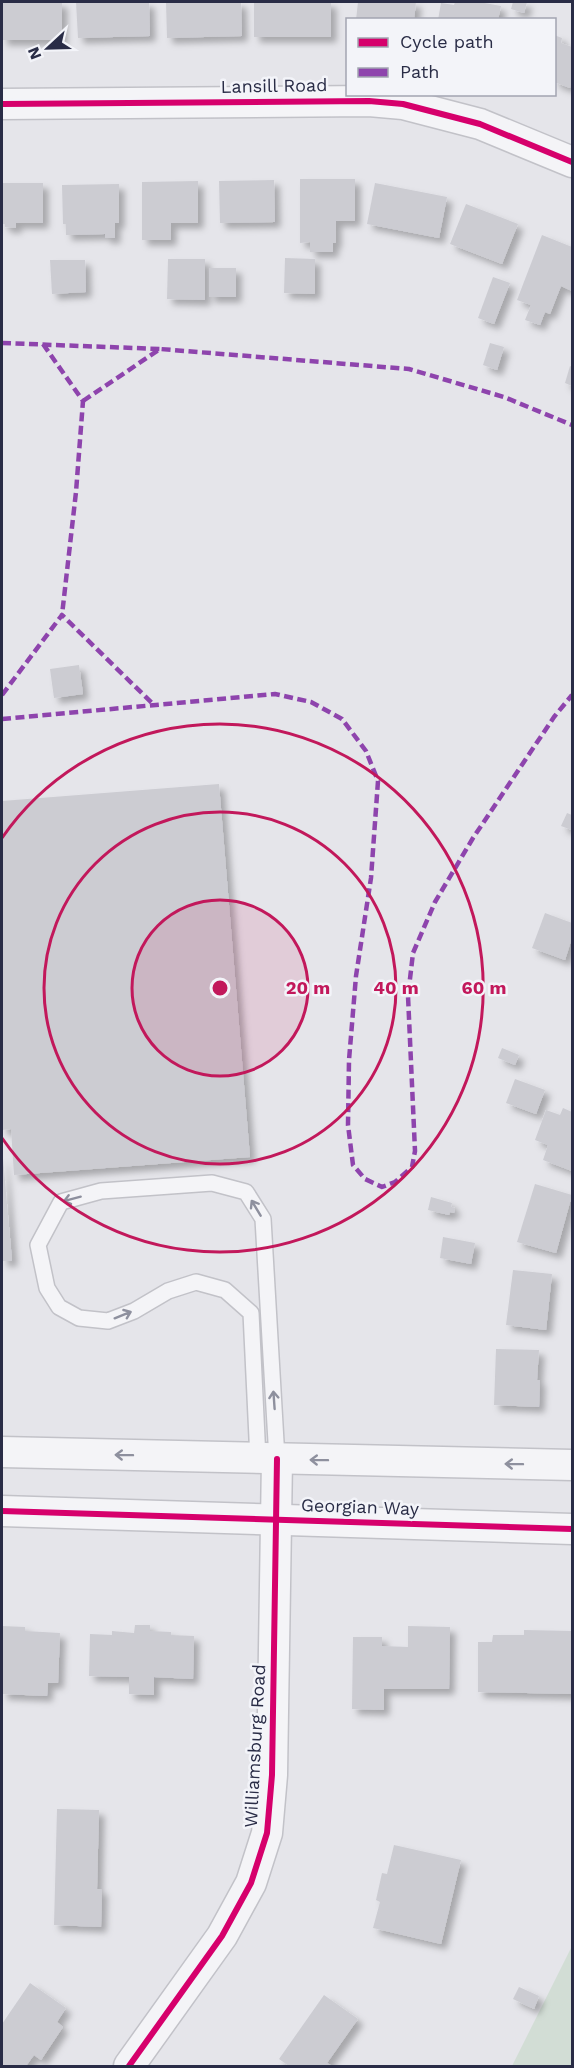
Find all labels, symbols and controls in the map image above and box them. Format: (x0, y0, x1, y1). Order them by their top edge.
north arrow (18, 18, 78, 78)
legend (346, 18, 556, 96)
text: Cycle path (400, 31, 494, 52)
text: N (24, 44, 46, 62)
text: Path (400, 61, 440, 82)
street label: Lansill Road (220, 74, 328, 97)
text: 20 m (286, 977, 330, 998)
text: 40 m (373, 977, 419, 998)
text: 60 m (462, 977, 506, 998)
centre of rings (210, 978, 230, 998)
one-way arrow (63, 1194, 82, 1205)
one-way arrow (249, 1200, 261, 1217)
one-way arrow (113, 1309, 132, 1320)
one-way arrow (268, 1391, 279, 1411)
one-way arrow (115, 1449, 135, 1461)
one-way arrow (310, 1454, 330, 1465)
one-way arrow (505, 1458, 525, 1470)
street label: Georgian Way (301, 1494, 420, 1519)
street label: Williamsburg Road (240, 1664, 269, 1828)

